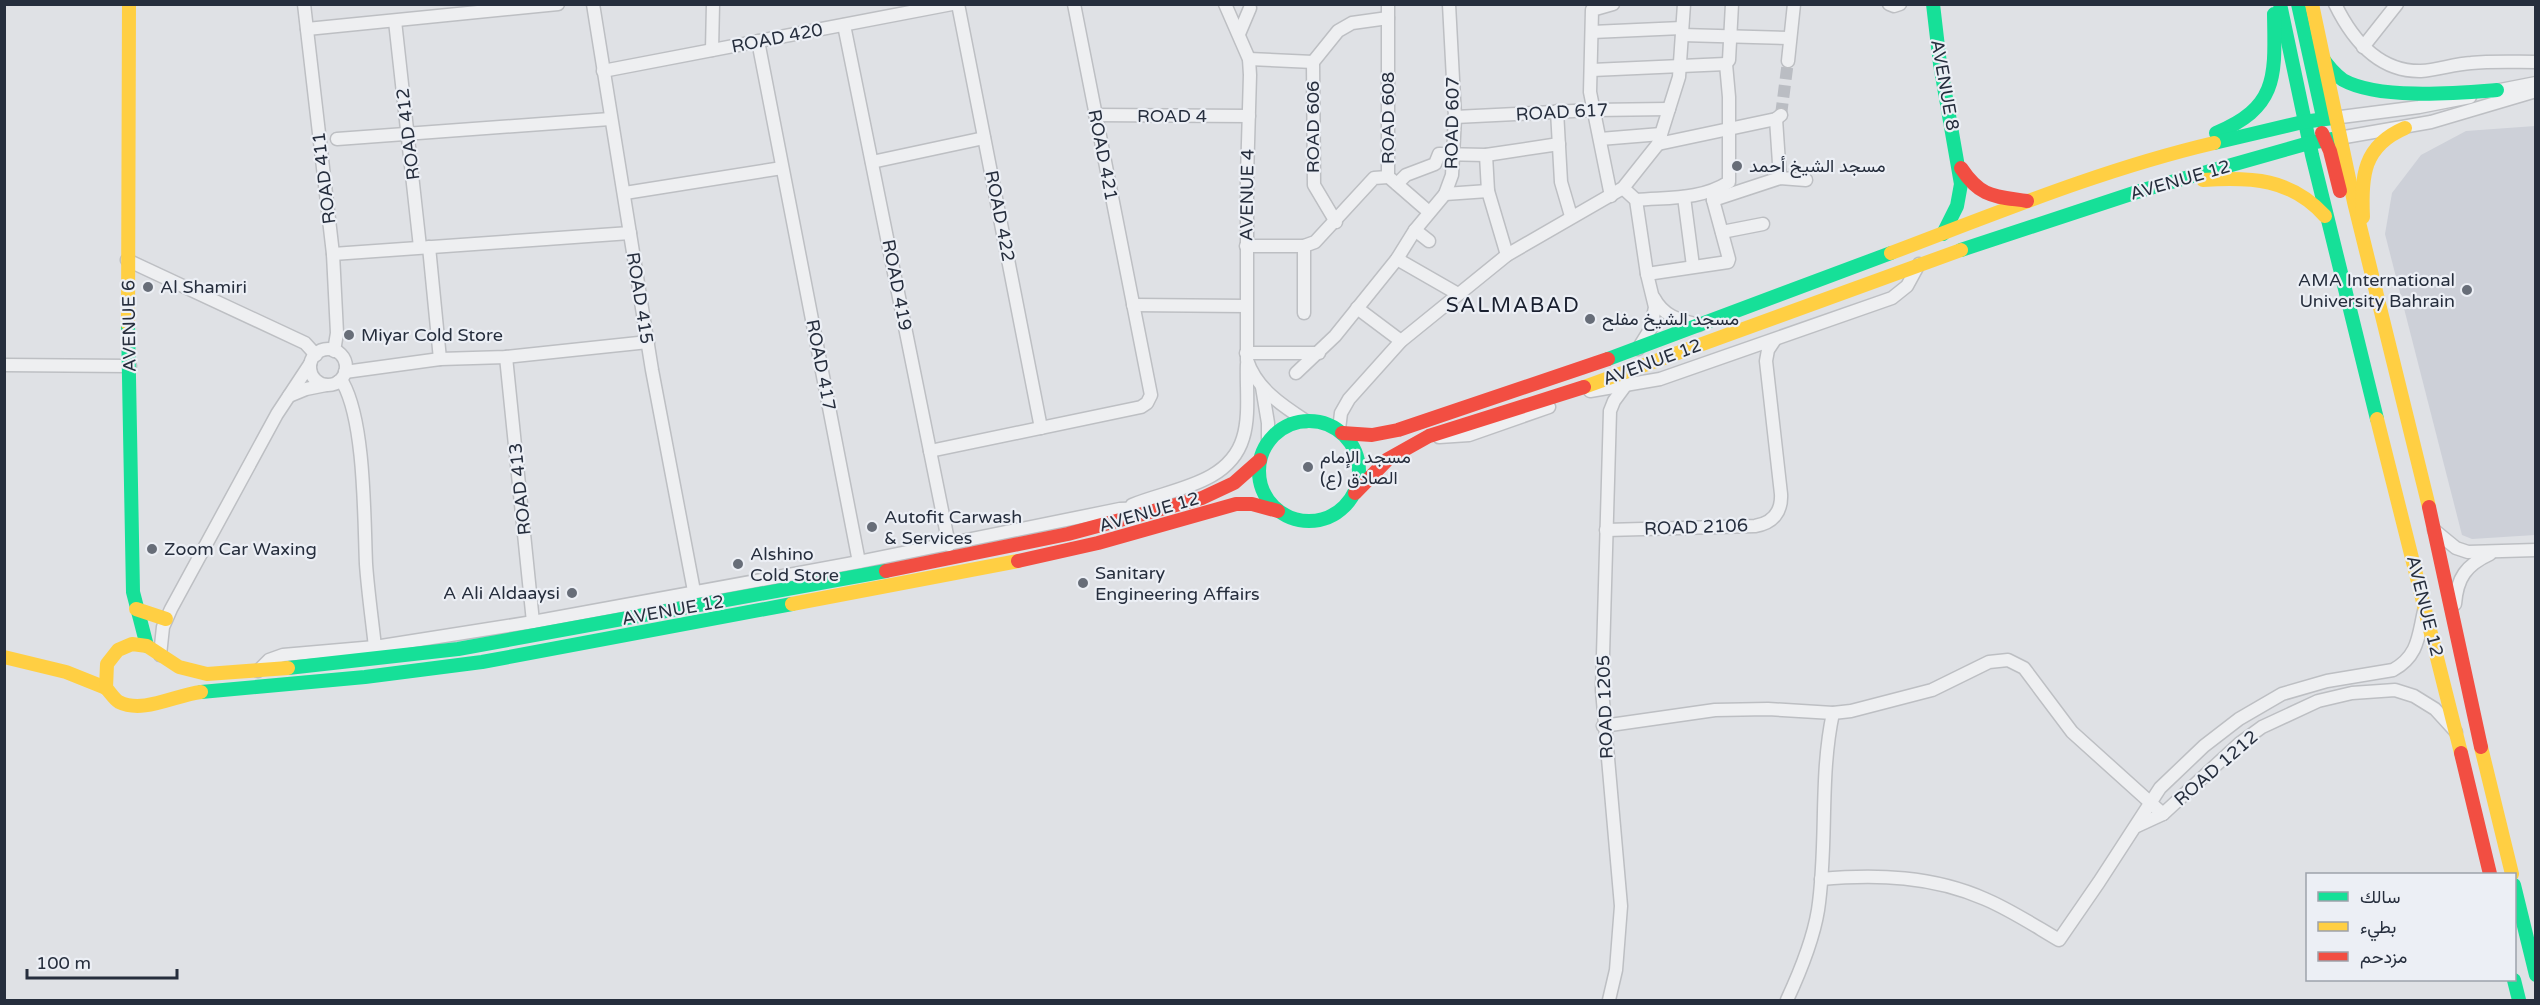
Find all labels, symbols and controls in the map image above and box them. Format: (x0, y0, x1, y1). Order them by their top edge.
street label: ROAD 420 (729, 18, 825, 58)
street label: AVENUE 8 (1926, 38, 1964, 132)
street label: ROAD 608 (1377, 72, 1399, 164)
street label: ROAD 607 (1440, 76, 1464, 170)
street label: ROAD 606 (1302, 81, 1324, 173)
street label: ROAD 412 (391, 87, 425, 181)
street label: ROAD 617 (1515, 99, 1609, 125)
street label: ROAD 4 (1137, 105, 1207, 127)
street label: ROAD 421 (1083, 107, 1123, 203)
street label: ROAD 411 (307, 131, 341, 225)
street label: AVENUE 4 (1235, 149, 1259, 241)
place label: مسجد الشيخ أحمد (1749, 155, 1886, 178)
street label: AVENUE 12 (2127, 155, 2233, 205)
marker: مسجد الشيخ أحمد (1730, 159, 1744, 173)
street label: ROAD 422 (980, 168, 1020, 264)
street label: ROAD 419 (877, 237, 917, 333)
street label: ROAD 415 (622, 250, 658, 346)
place label: AMA International University Bahrain (2298, 269, 2455, 312)
place label: Al Shamiri (160, 276, 247, 298)
street label: AVENUE 6 (117, 280, 141, 372)
marker: Al Shamiri (141, 280, 155, 294)
marker: AMA International University Bahrain (2460, 283, 2474, 297)
district label: SALMABAD (1446, 293, 1580, 318)
place label: مسجد الشيخ مفلح (1602, 308, 1739, 331)
marker: مسجد الشيخ مفلح (1583, 312, 1597, 326)
street label: ROAD 417 (801, 317, 841, 413)
place label: Miyar Cold Store (361, 324, 503, 346)
marker: Miyar Cold Store (342, 328, 356, 342)
street label: AVENUE 12 (1600, 334, 1704, 390)
street label: ROAD 413 (504, 442, 536, 536)
place label: مسجد الإمام الصادق (ع) (1320, 446, 1411, 490)
marker: مسجد الإمام الصادق (ع) (1301, 460, 1315, 474)
street label: AVENUE 12 (1096, 487, 1202, 537)
place label: Autofit Carwash & Services (884, 506, 1022, 549)
street label: ROAD 2106 (1644, 514, 1748, 540)
marker: Autofit Carwash & Services (865, 520, 879, 534)
place label: Zoom Car Waxing (164, 538, 317, 560)
marker: Zoom Car Waxing (145, 542, 159, 556)
place label: Alshino Cold Store (750, 543, 839, 586)
street label: AVENUE 12 (2402, 553, 2448, 659)
marker: Alshino Cold Store (731, 557, 745, 571)
place label: Sanitary Engineering Affairs (1095, 562, 1260, 605)
marker: Sanitary Engineering Affairs (1076, 576, 1090, 590)
place label: A Ali Aldaaysi (443, 582, 560, 604)
marker: A Ali Aldaaysi (565, 586, 579, 600)
street label: AVENUE 12 (620, 590, 726, 630)
street label: ROAD 1205 (1592, 655, 1618, 759)
street label: ROAD 1212 (2170, 726, 2262, 810)
legend (2306, 873, 2516, 981)
text: سالك (2360, 886, 2400, 908)
text: بطيء (2360, 916, 2396, 942)
scale bar (27, 942, 177, 980)
text: مزدحم (2360, 946, 2407, 969)
text: 100 m (36, 952, 91, 974)

